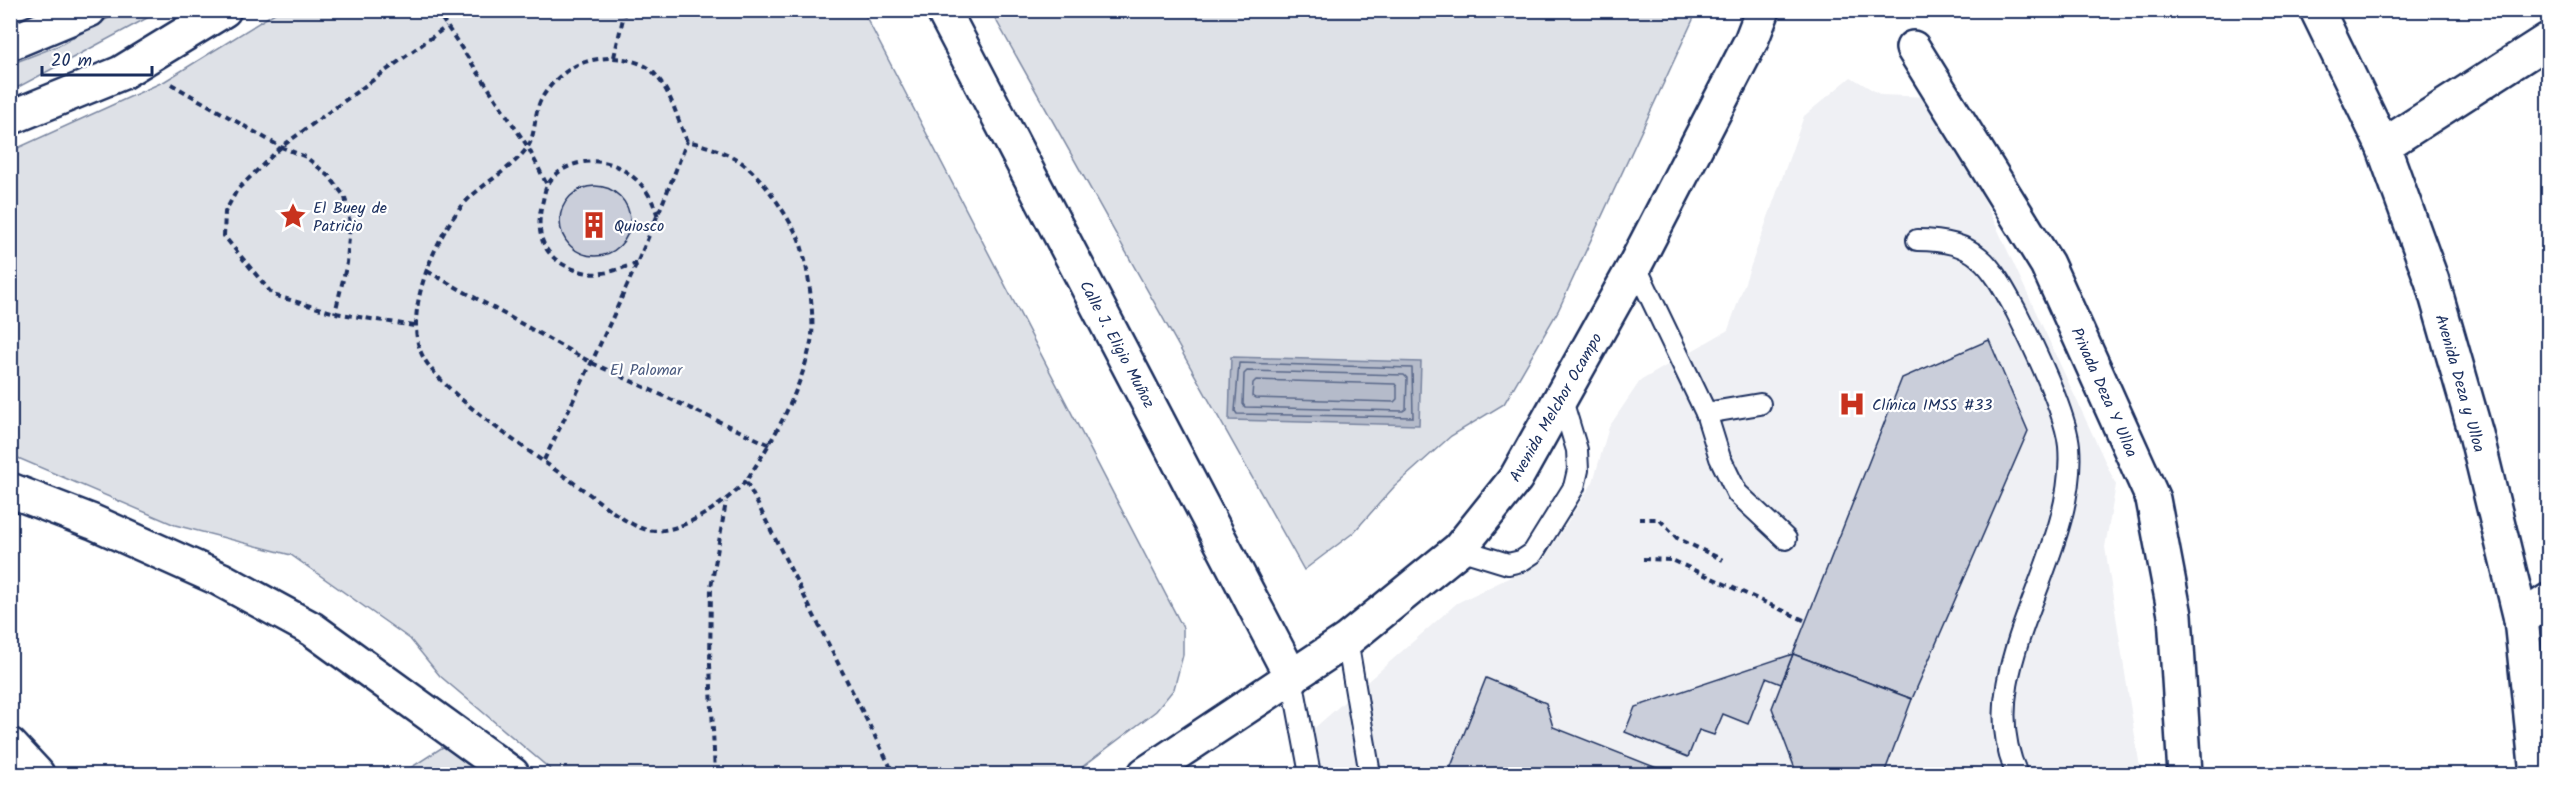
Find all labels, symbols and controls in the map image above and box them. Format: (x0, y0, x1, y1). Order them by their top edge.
scale bar (42, 39, 152, 77)
text: 20 m (51, 47, 92, 76)
place label: El Buey de Patricio (313, 196, 387, 239)
place icon: El Buey de Patricio (278, 201, 308, 231)
building icon: Quiosco (579, 210, 609, 240)
place label: Quiosco (614, 214, 664, 239)
street label: Calle J. Eligio Muñoz (1072, 276, 1161, 413)
street label: Avenida Deza y Ulloa (2428, 311, 2491, 455)
street label: Privada Deza Y Ulloa (2064, 323, 2144, 462)
street label: Avenida Melchor Ocampo (1503, 329, 1609, 487)
park label: El Palomar (610, 358, 684, 383)
hospital icon: Clínica IMSS #33 (1837, 389, 1867, 419)
place label: Clínica IMSS #33 (1872, 393, 1992, 418)

